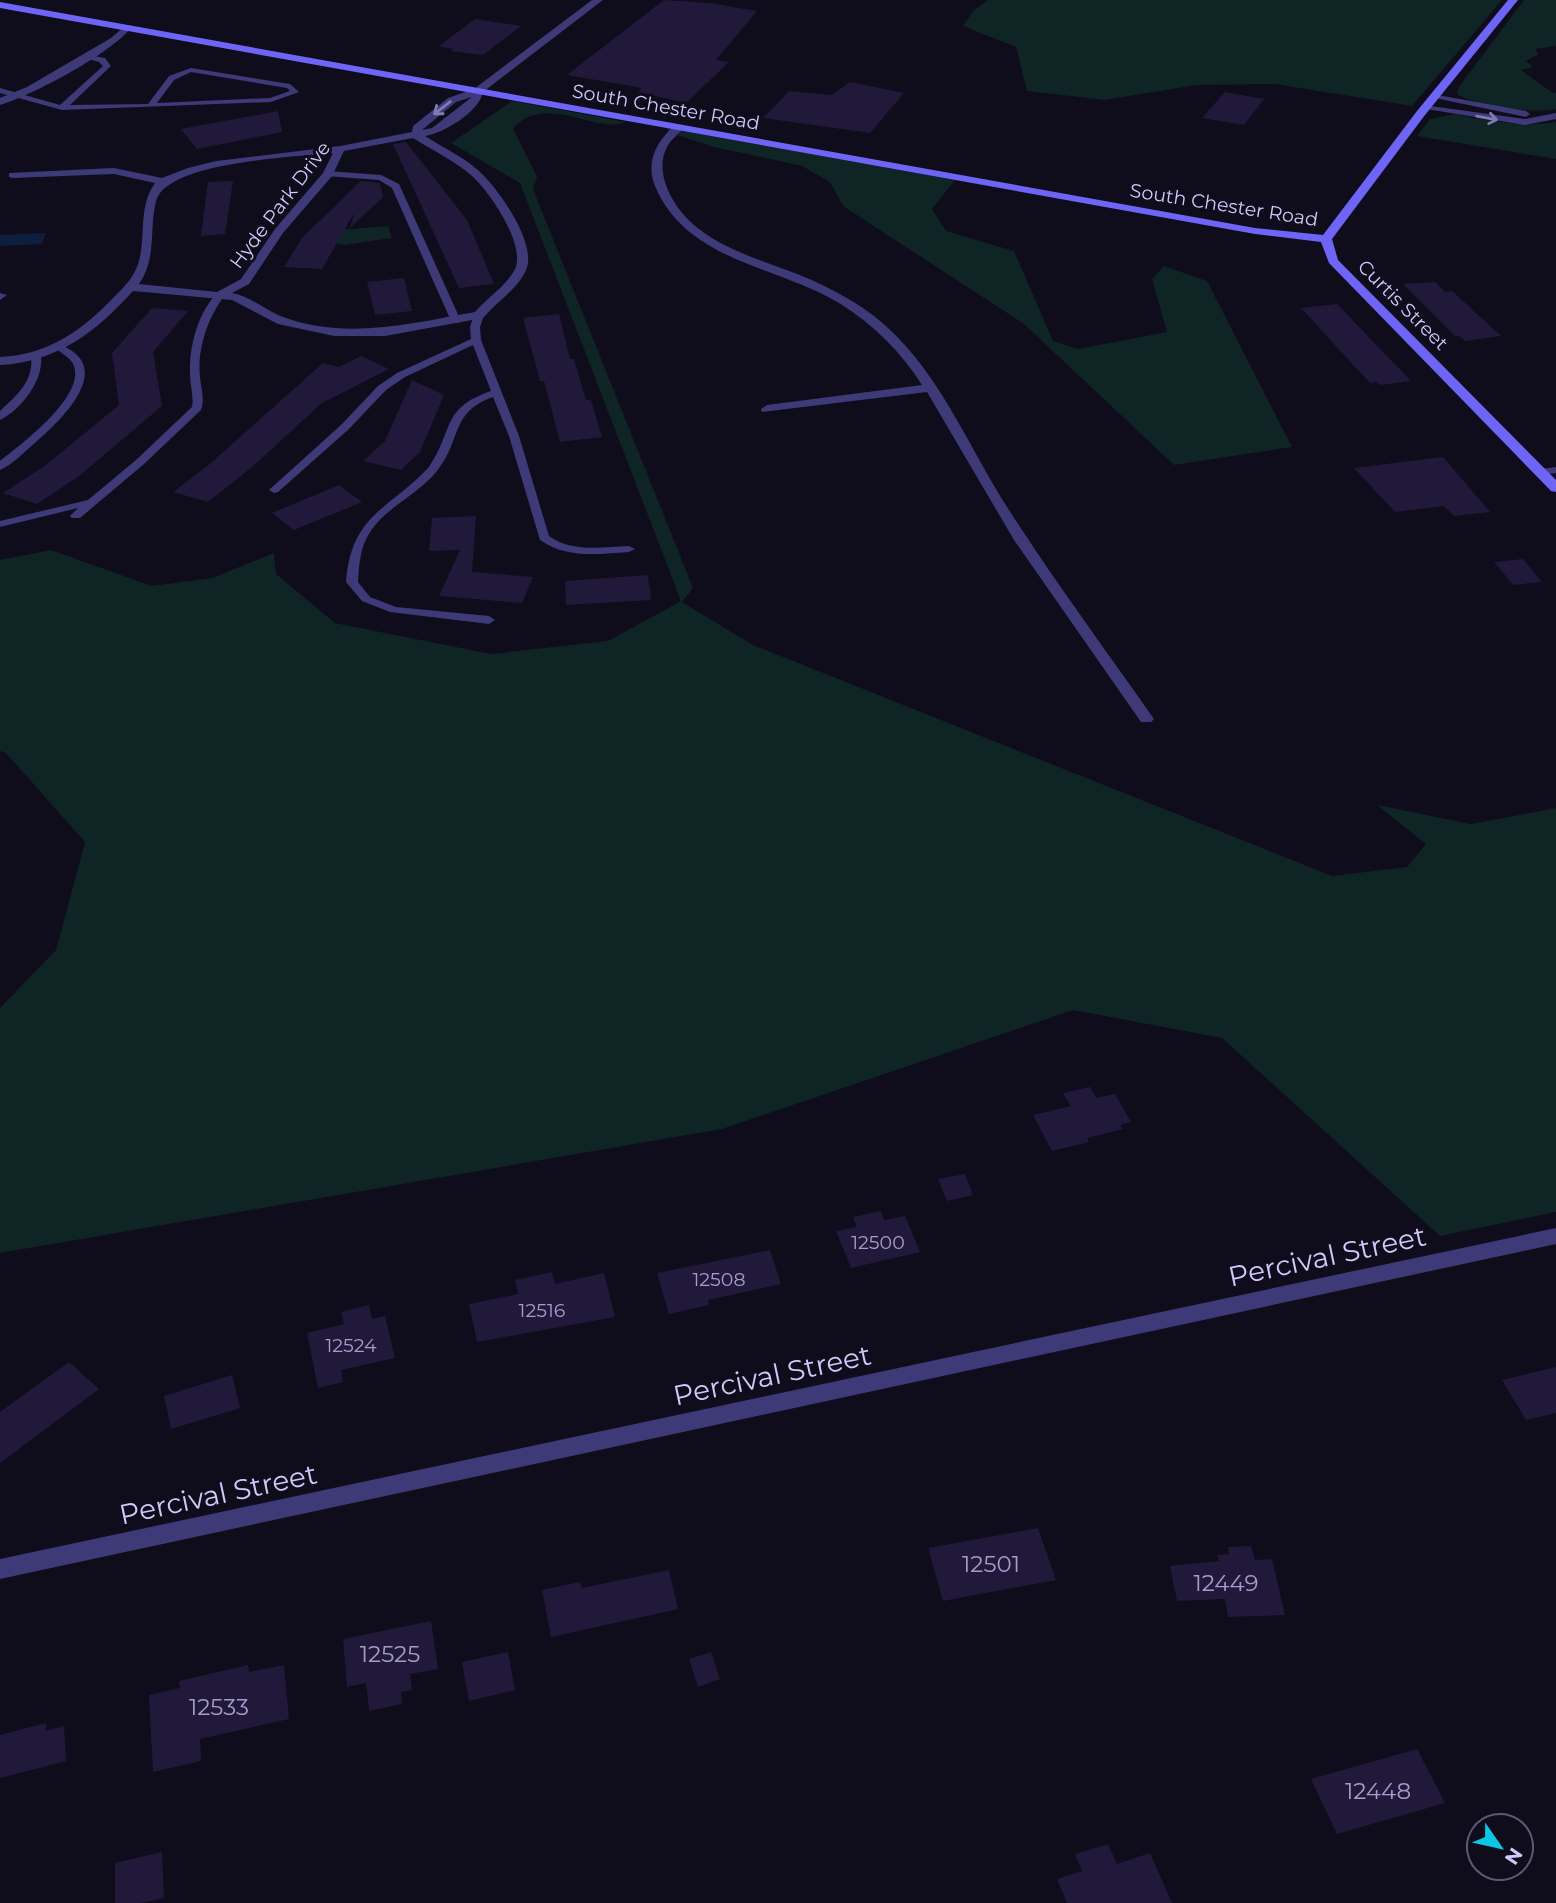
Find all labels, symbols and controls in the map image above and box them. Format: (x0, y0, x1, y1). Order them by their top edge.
street label: South Chester Road (570, 79, 762, 135)
one-way arrow (434, 101, 452, 116)
one-way arrow (1475, 111, 1498, 125)
street label: Hyde Park Drive (225, 137, 335, 273)
street label: South Chester Road (1128, 179, 1320, 231)
street label: Curtis Street (1353, 255, 1453, 355)
street label: Percival Street (1225, 1218, 1429, 1294)
house number: 12500 (851, 1231, 905, 1254)
house number: 12508 (692, 1268, 746, 1291)
house number: 12516 (519, 1299, 565, 1322)
house number: 12524 (325, 1334, 377, 1357)
street label: Percival Street (670, 1337, 874, 1413)
street label: Percival Street (116, 1456, 320, 1532)
house number: 12501 (962, 1550, 1020, 1578)
house number: 12449 (1193, 1569, 1259, 1597)
house number: 12525 (360, 1640, 420, 1668)
house number: 12533 (189, 1693, 249, 1721)
house number: 12448 (1345, 1777, 1411, 1805)
north arrow (1465, 1812, 1535, 1882)
text: N (1500, 1843, 1528, 1869)

